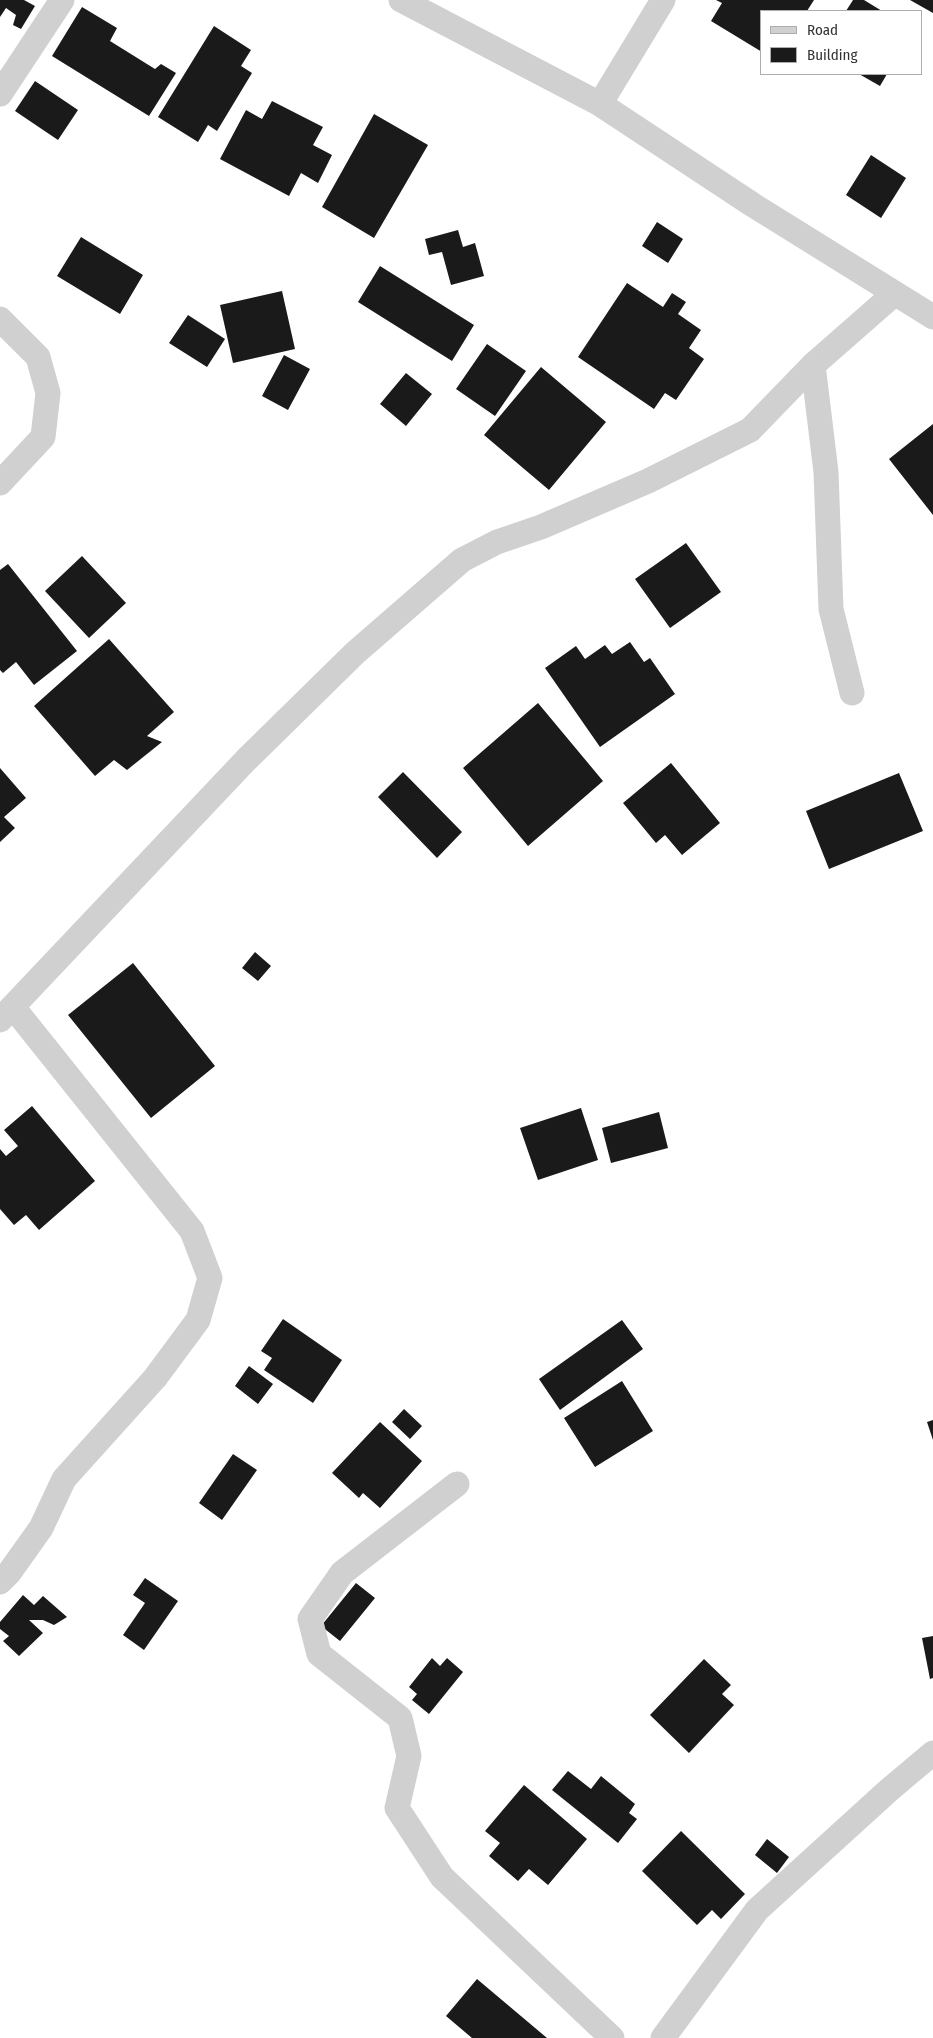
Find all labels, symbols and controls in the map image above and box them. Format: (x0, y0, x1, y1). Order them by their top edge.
legend (760, 10, 923, 75)
text: Road (807, 21, 838, 39)
text: Building (807, 46, 858, 64)

